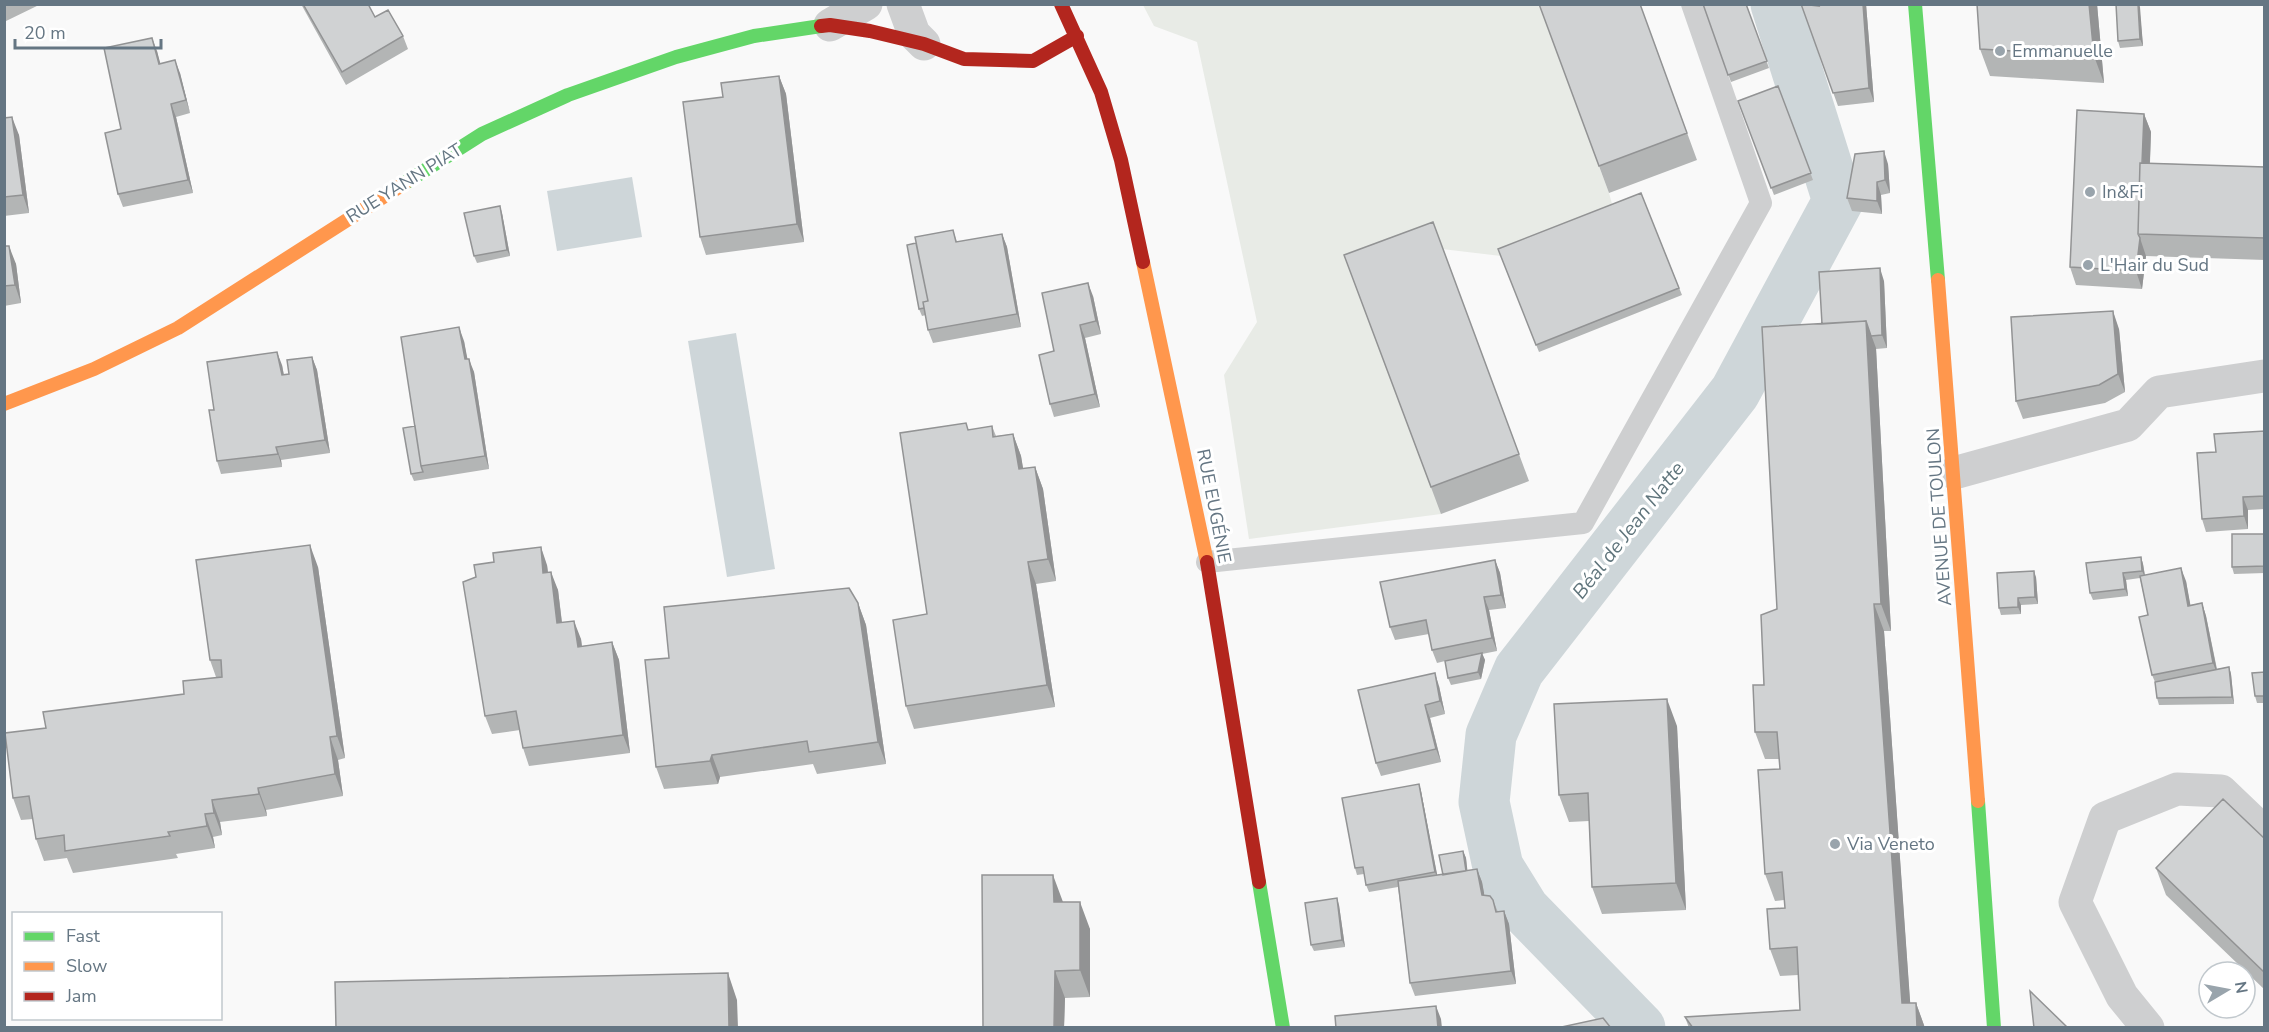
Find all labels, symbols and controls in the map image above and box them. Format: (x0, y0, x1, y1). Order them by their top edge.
scale bar (15, 12, 160, 50)
text: 20 m (24, 21, 66, 45)
place label: Emmanuelle (2012, 39, 2113, 63)
marker: Emmanuelle (1993, 44, 2007, 58)
street label: RUE YANN PIAT (341, 138, 467, 228)
place label: In&Fi (2102, 180, 2143, 204)
marker: In&Fi (2083, 185, 2097, 199)
place label: L'Hair du Sud (2100, 253, 2209, 277)
marker: L'Hair du Sud (2081, 258, 2095, 272)
street label: AVENUE DE TOULON (1921, 427, 1957, 607)
street label: RUE EUGÉNIE (1191, 447, 1237, 565)
water label: Béal de Jean Natte (1566, 456, 1691, 604)
place label: Via Veneto (1846, 832, 1935, 856)
marker: Via Veneto (1828, 837, 1842, 851)
legend (12, 912, 222, 1020)
text: Fast (66, 924, 101, 948)
text: Slow (66, 954, 107, 978)
north arrow (2197, 960, 2257, 1020)
text: N (2229, 980, 2253, 995)
text: Jam (65, 984, 97, 1008)

